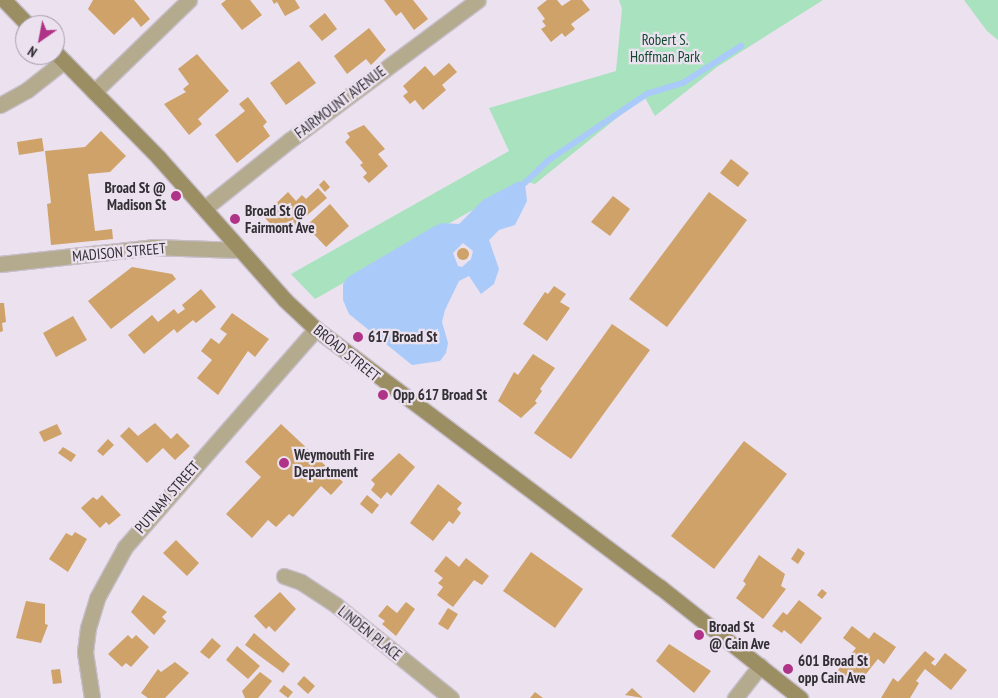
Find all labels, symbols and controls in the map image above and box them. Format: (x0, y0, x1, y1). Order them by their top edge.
north arrow (15, 15, 65, 65)
park label: Robert S. Hoffman Park (630, 30, 700, 65)
text: N (24, 42, 40, 61)
street label: FAIRMOUNT AVENUE (291, 62, 389, 142)
place label: Broad St @ Madison St (104, 178, 166, 213)
marker: Broad St @ Madison St (170, 190, 182, 202)
place label: Broad St @ Fairmont Ave (245, 201, 315, 236)
marker: Broad St @ Fairmont Ave (229, 213, 241, 225)
street label: MADISON STREET (71, 239, 167, 265)
street label: BROAD STREET (310, 321, 384, 385)
place label: 617 Broad St (368, 328, 438, 346)
marker: 617 Broad St (352, 331, 364, 343)
place label: Opp 617 Broad St (393, 386, 488, 404)
marker: Opp 617 Broad St (377, 389, 389, 401)
place label: Weymouth Fire Department (294, 445, 374, 480)
street label: PUTNAM STREET (131, 457, 203, 537)
marker: Weymouth Fire Department (278, 457, 290, 469)
street label: LINDEN PLACE (335, 602, 405, 664)
place label: Broad St @ Cain Ave (709, 617, 771, 652)
marker: Broad St @ Cain Ave (693, 629, 705, 641)
place label: 601 Broad St opp Cain Ave (798, 651, 868, 686)
marker: 601 Broad St opp Cain Ave (782, 663, 794, 675)

